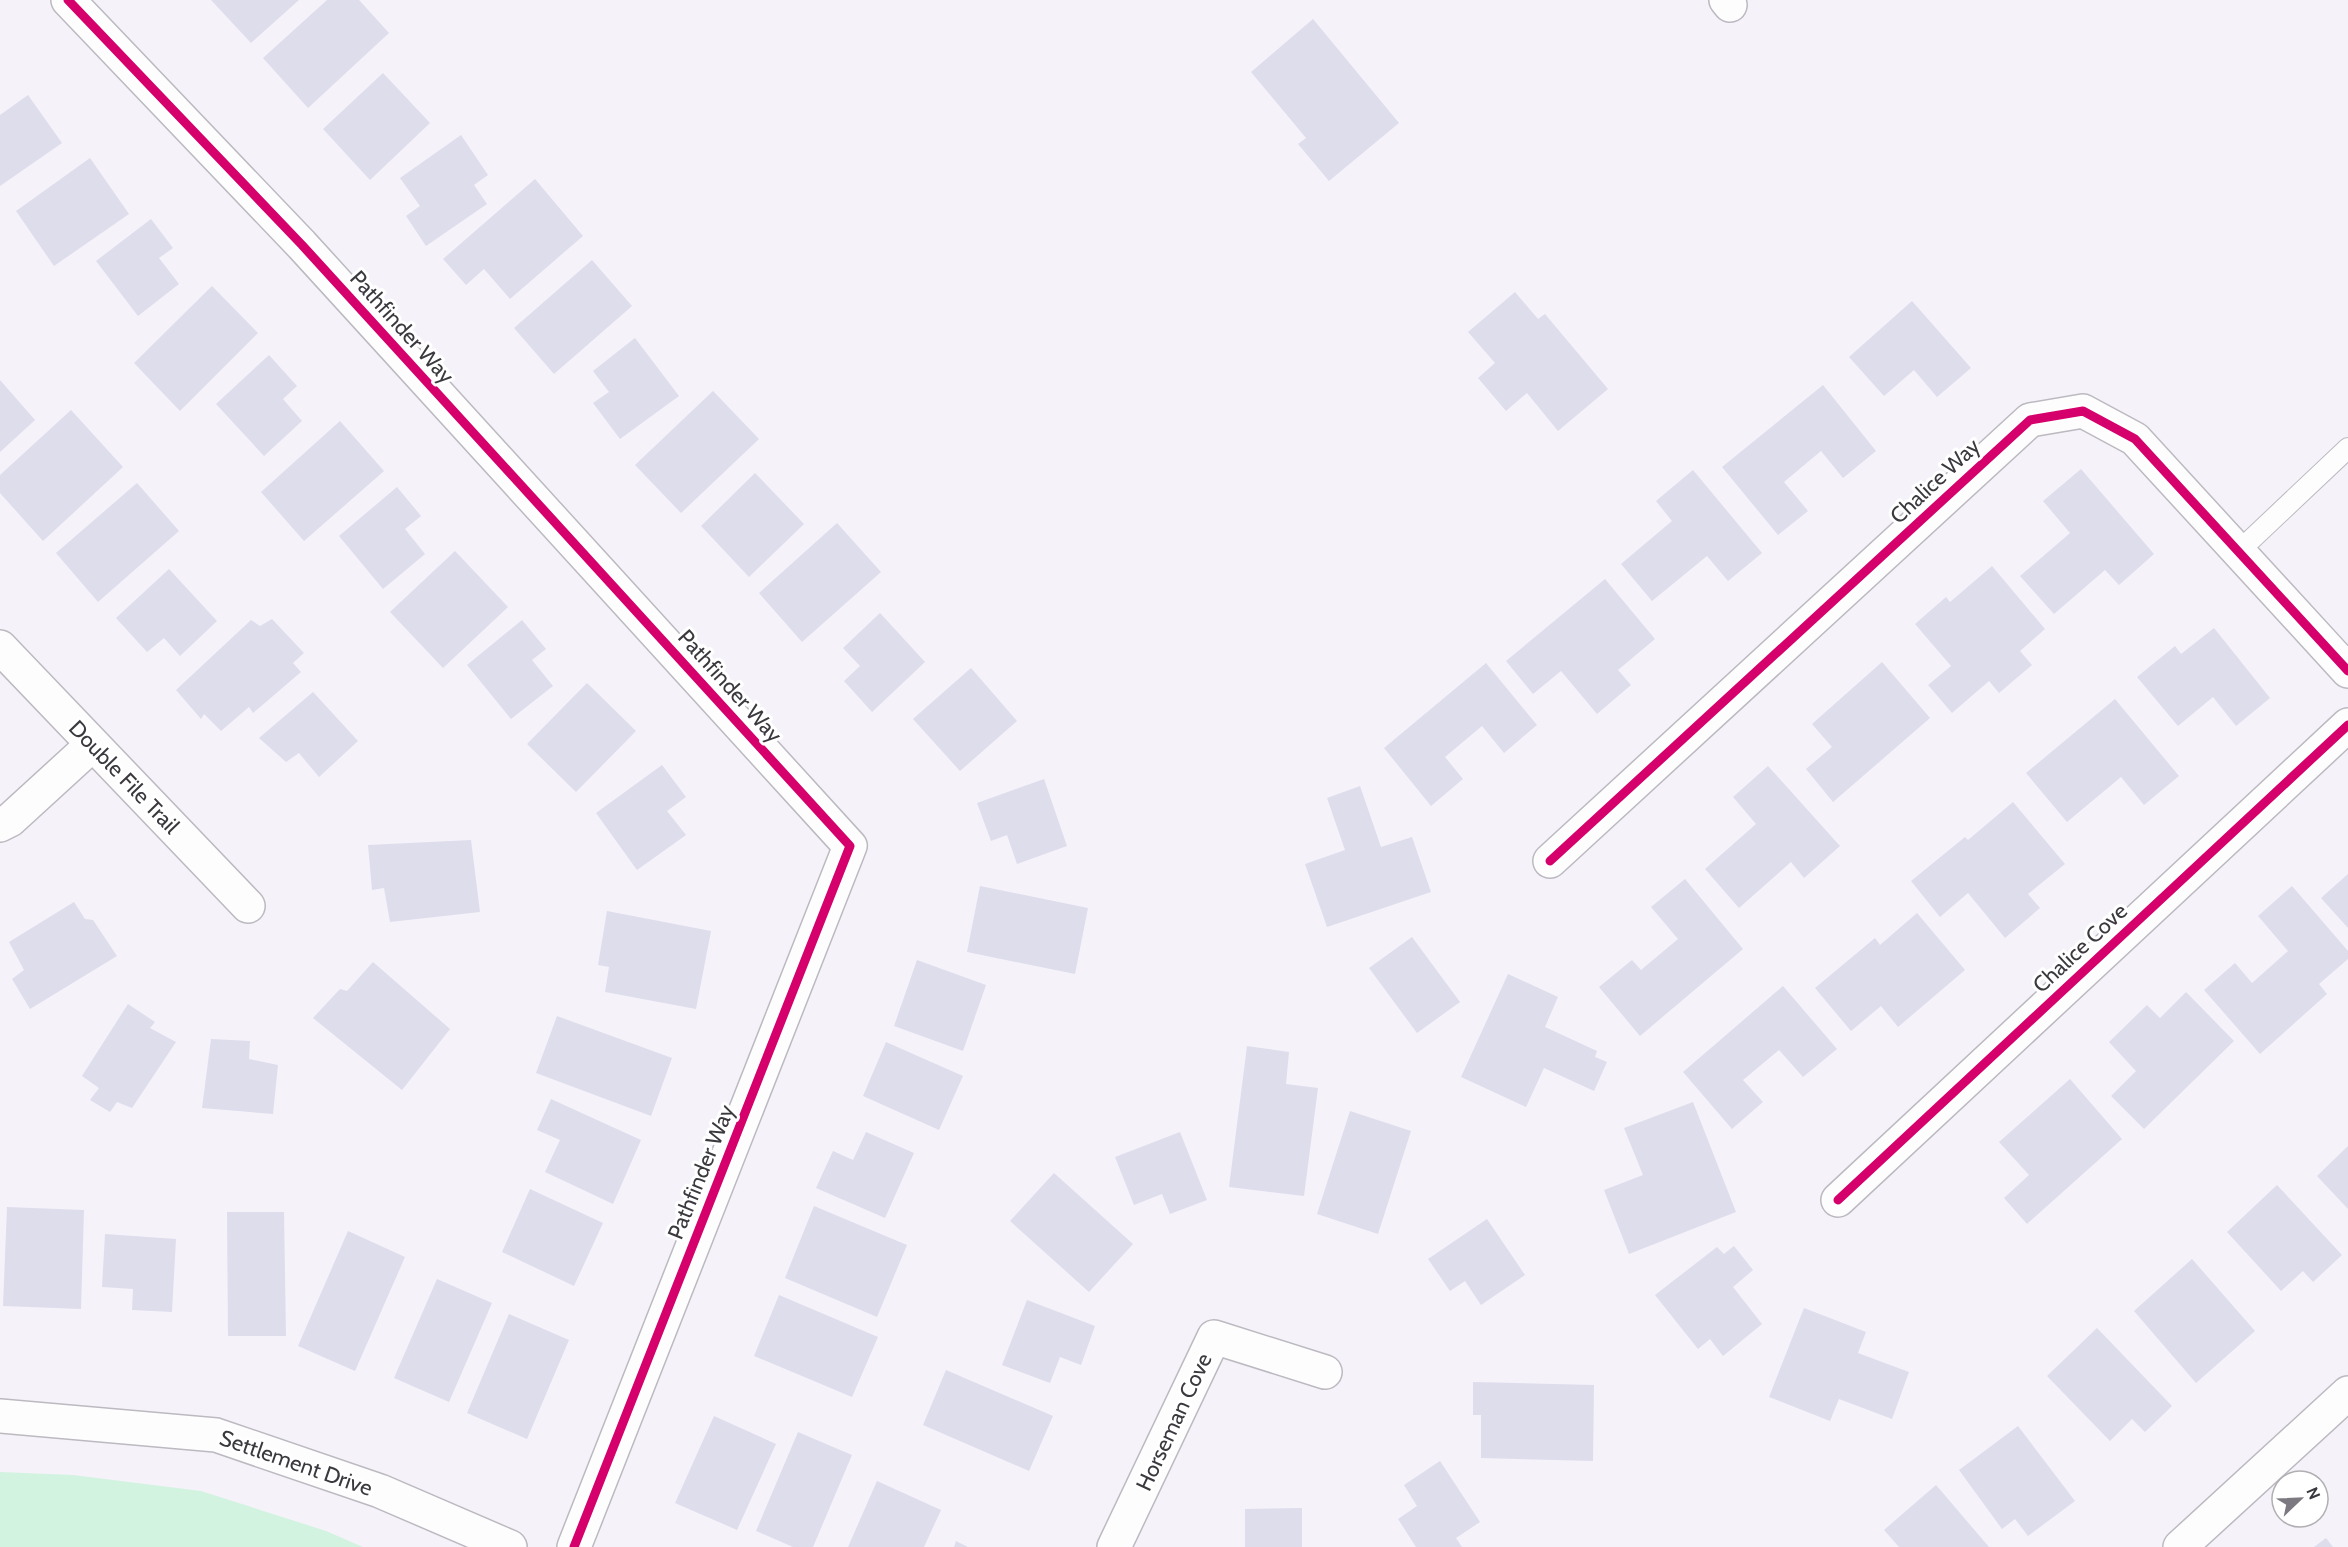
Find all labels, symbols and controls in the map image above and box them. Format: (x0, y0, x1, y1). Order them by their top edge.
street label: Pathfinder Way (344, 265, 460, 389)
street label: Chalice Way (1884, 433, 1986, 529)
street label: Pathfinder Way (672, 624, 788, 748)
street label: Double File Trail (63, 715, 185, 840)
street label: Chalice Cove (2027, 898, 2133, 998)
street label: Pathfinder Way (662, 1101, 740, 1243)
street label: Horseman Cove (1130, 1349, 1218, 1495)
street label: Settlement Drive (216, 1424, 376, 1502)
north arrow (2270, 1469, 2330, 1529)
text: N (2302, 1484, 2324, 1502)

